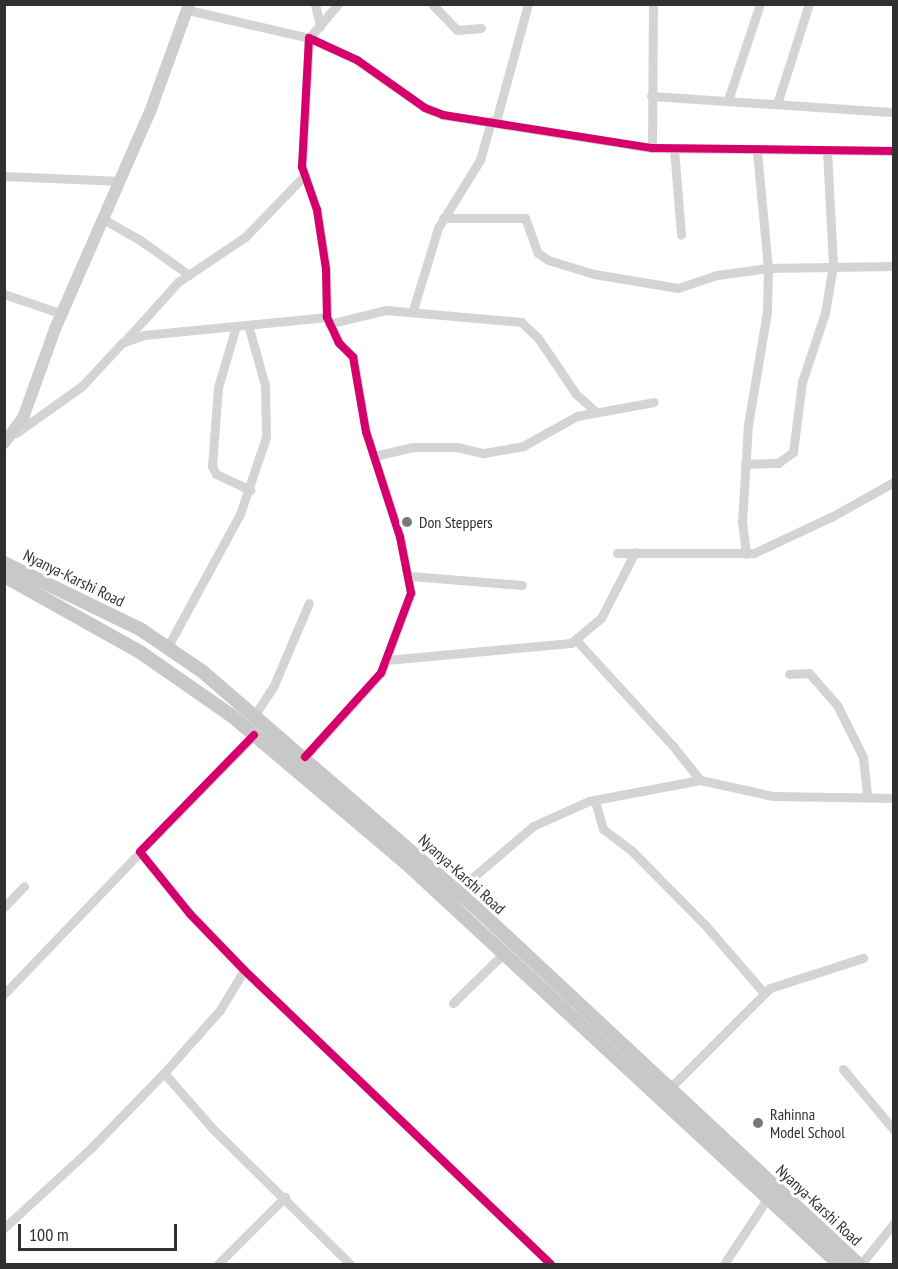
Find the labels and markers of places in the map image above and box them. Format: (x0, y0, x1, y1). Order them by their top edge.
place label: Don Steppers (419, 512, 493, 532)
marker: Don Steppers (400, 515, 414, 529)
place label: Rahinna Model School (770, 1104, 845, 1142)
marker: Rahinna Model School (751, 1116, 765, 1130)

